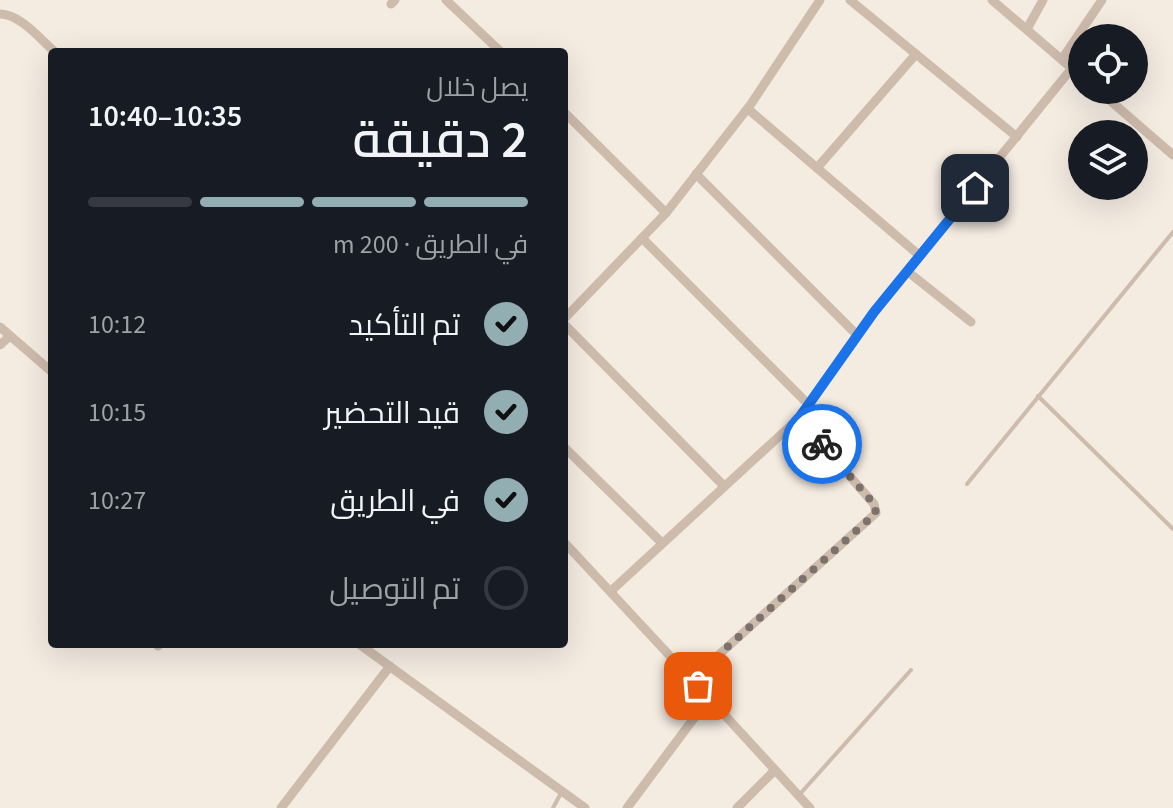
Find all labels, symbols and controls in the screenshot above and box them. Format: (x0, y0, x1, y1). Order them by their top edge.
map controls (1068, 24, 1148, 200)
button: locate (1068, 24, 1148, 104)
text: يصل خلال (426, 69, 528, 106)
text: 10:35–10:40 (88, 95, 242, 138)
text: 2 دقيقة (352, 104, 528, 178)
button: layers (1068, 120, 1148, 200)
pin (941, 154, 1009, 222)
icon: home (953, 166, 997, 210)
text: في الطريق · 200 m (333, 226, 528, 263)
icon: check (484, 302, 528, 346)
text: تم التأكيد (349, 304, 460, 347)
text: 10:12 (88, 306, 146, 343)
icon: check (484, 390, 528, 434)
text: قيد التحضير (324, 392, 460, 435)
text: 10:15 (88, 394, 146, 431)
courier (782, 404, 862, 484)
icon: bike (800, 422, 844, 466)
icon: check (484, 478, 528, 522)
text: في الطريق (330, 480, 460, 523)
text: 10:27 (88, 482, 146, 519)
text: تم التوصيل (329, 568, 460, 611)
pin (664, 652, 732, 720)
icon: bag (676, 664, 720, 708)

